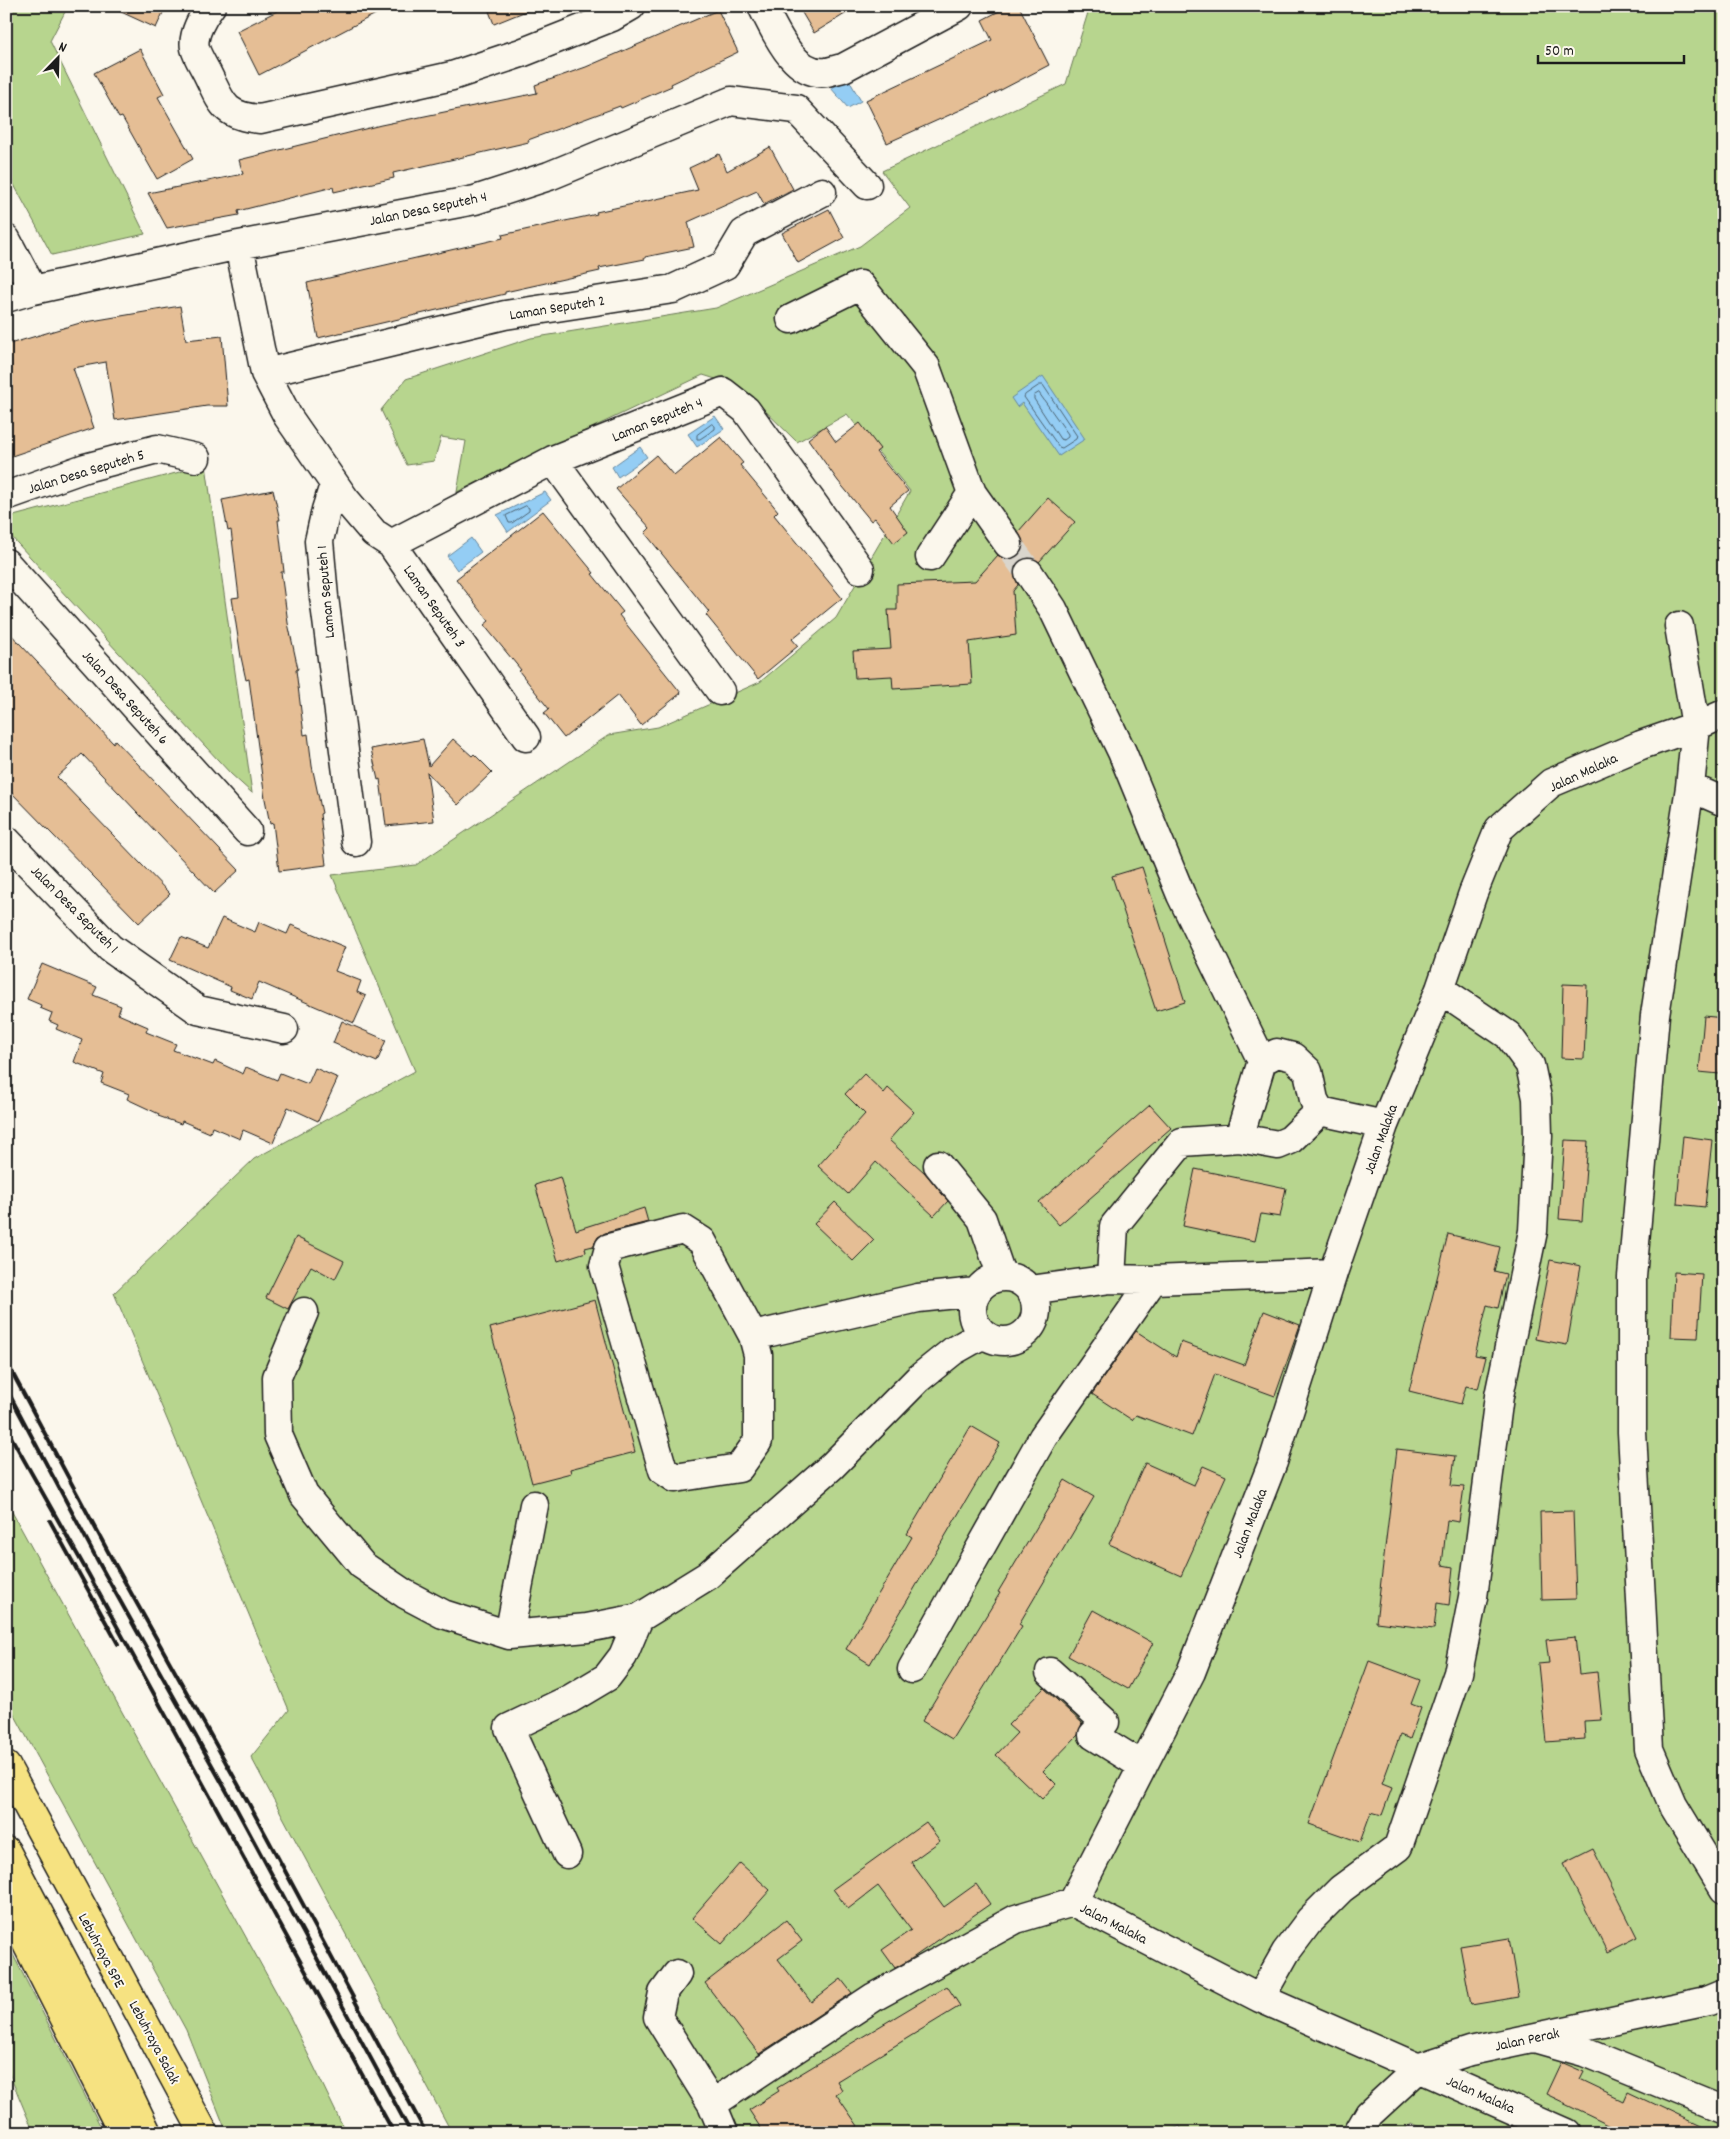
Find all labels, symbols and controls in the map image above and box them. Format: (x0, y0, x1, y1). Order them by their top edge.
north arrow (32, 32, 82, 82)
scale bar (1538, 32, 1684, 64)
text: N (55, 37, 69, 58)
text: 50 m (1545, 41, 1574, 63)
street label: Jalan Desa Seputeh 4 (368, 187, 489, 233)
street label: Laman Seputeh 2 (508, 291, 607, 327)
street label: Laman Seputeh 4 (609, 393, 706, 449)
street label: Jalan Desa Seputeh 5 (26, 445, 148, 501)
street label: Laman Seputeh 1 (312, 544, 342, 639)
street label: Laman Seputeh 3 (397, 561, 470, 653)
street label: Jalan Desa Seputeh 6 (76, 646, 173, 751)
street label: Jalan Malaka (1546, 748, 1622, 799)
street label: Jalan Desa Seputeh 1 (24, 861, 123, 960)
street label: Jalan Malaka (1359, 1101, 1405, 1178)
street label: Jalan Malaka (1228, 1485, 1275, 1562)
street label: Jalan Malaka (1076, 1898, 1151, 1952)
street label: Lebuhraya SPE (71, 1910, 129, 1992)
street label: Lebuhraya Salak (122, 1997, 185, 2089)
street label: Jalan Perak (1493, 2023, 1562, 2059)
street label: Jalan Malaka (1442, 2071, 1519, 2121)

